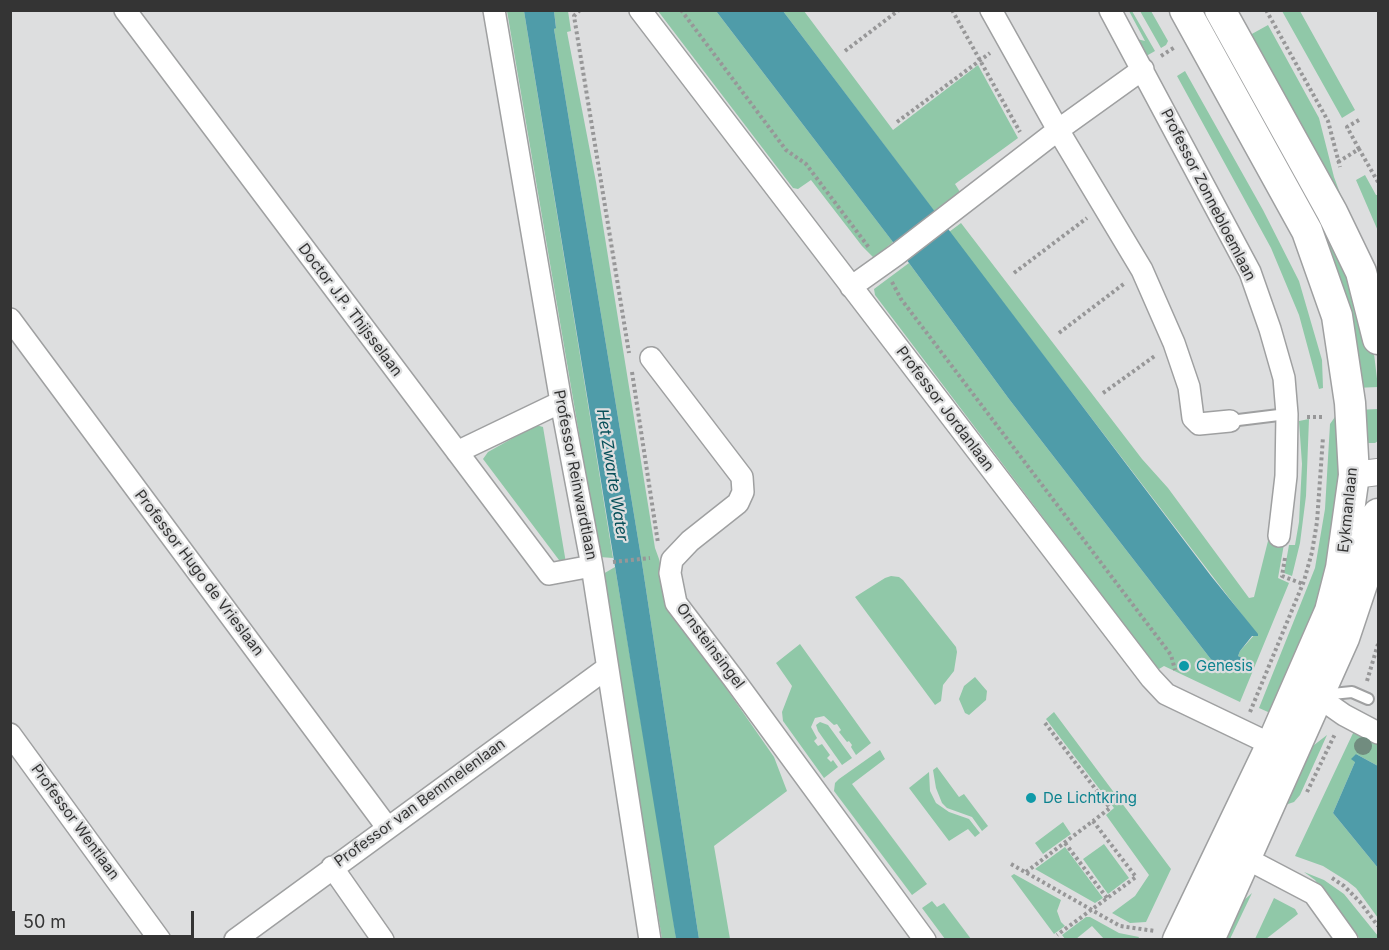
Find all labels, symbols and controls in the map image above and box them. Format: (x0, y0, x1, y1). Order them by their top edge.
street label: Professor Zonnebloemlaan (1157, 106, 1259, 284)
street label: Doctor J.P. Thijsselaan (294, 240, 406, 380)
street label: Professor Jordanlaan (892, 343, 998, 475)
street label: Professor Reinwardtlaan (550, 388, 600, 562)
water label: Het Zwarte Water (592, 407, 632, 543)
street label: Eykmanlaan (1335, 467, 1361, 553)
street label: Professor Hugo de Vrieslaan (131, 487, 267, 659)
street label: Ornsteinsingel (672, 600, 748, 692)
place label: Genesis (1196, 657, 1253, 675)
marker: Genesis (1177, 659, 1191, 673)
street label: Professor van Bemmelenlaan (331, 735, 509, 871)
street label: Professor Wentlaan (27, 761, 123, 883)
place label: De Lichtkring (1043, 789, 1137, 807)
marker: De Lichtkring (1024, 791, 1038, 805)
scale bar (15, 899, 196, 937)
text: 50 m (23, 911, 66, 932)

